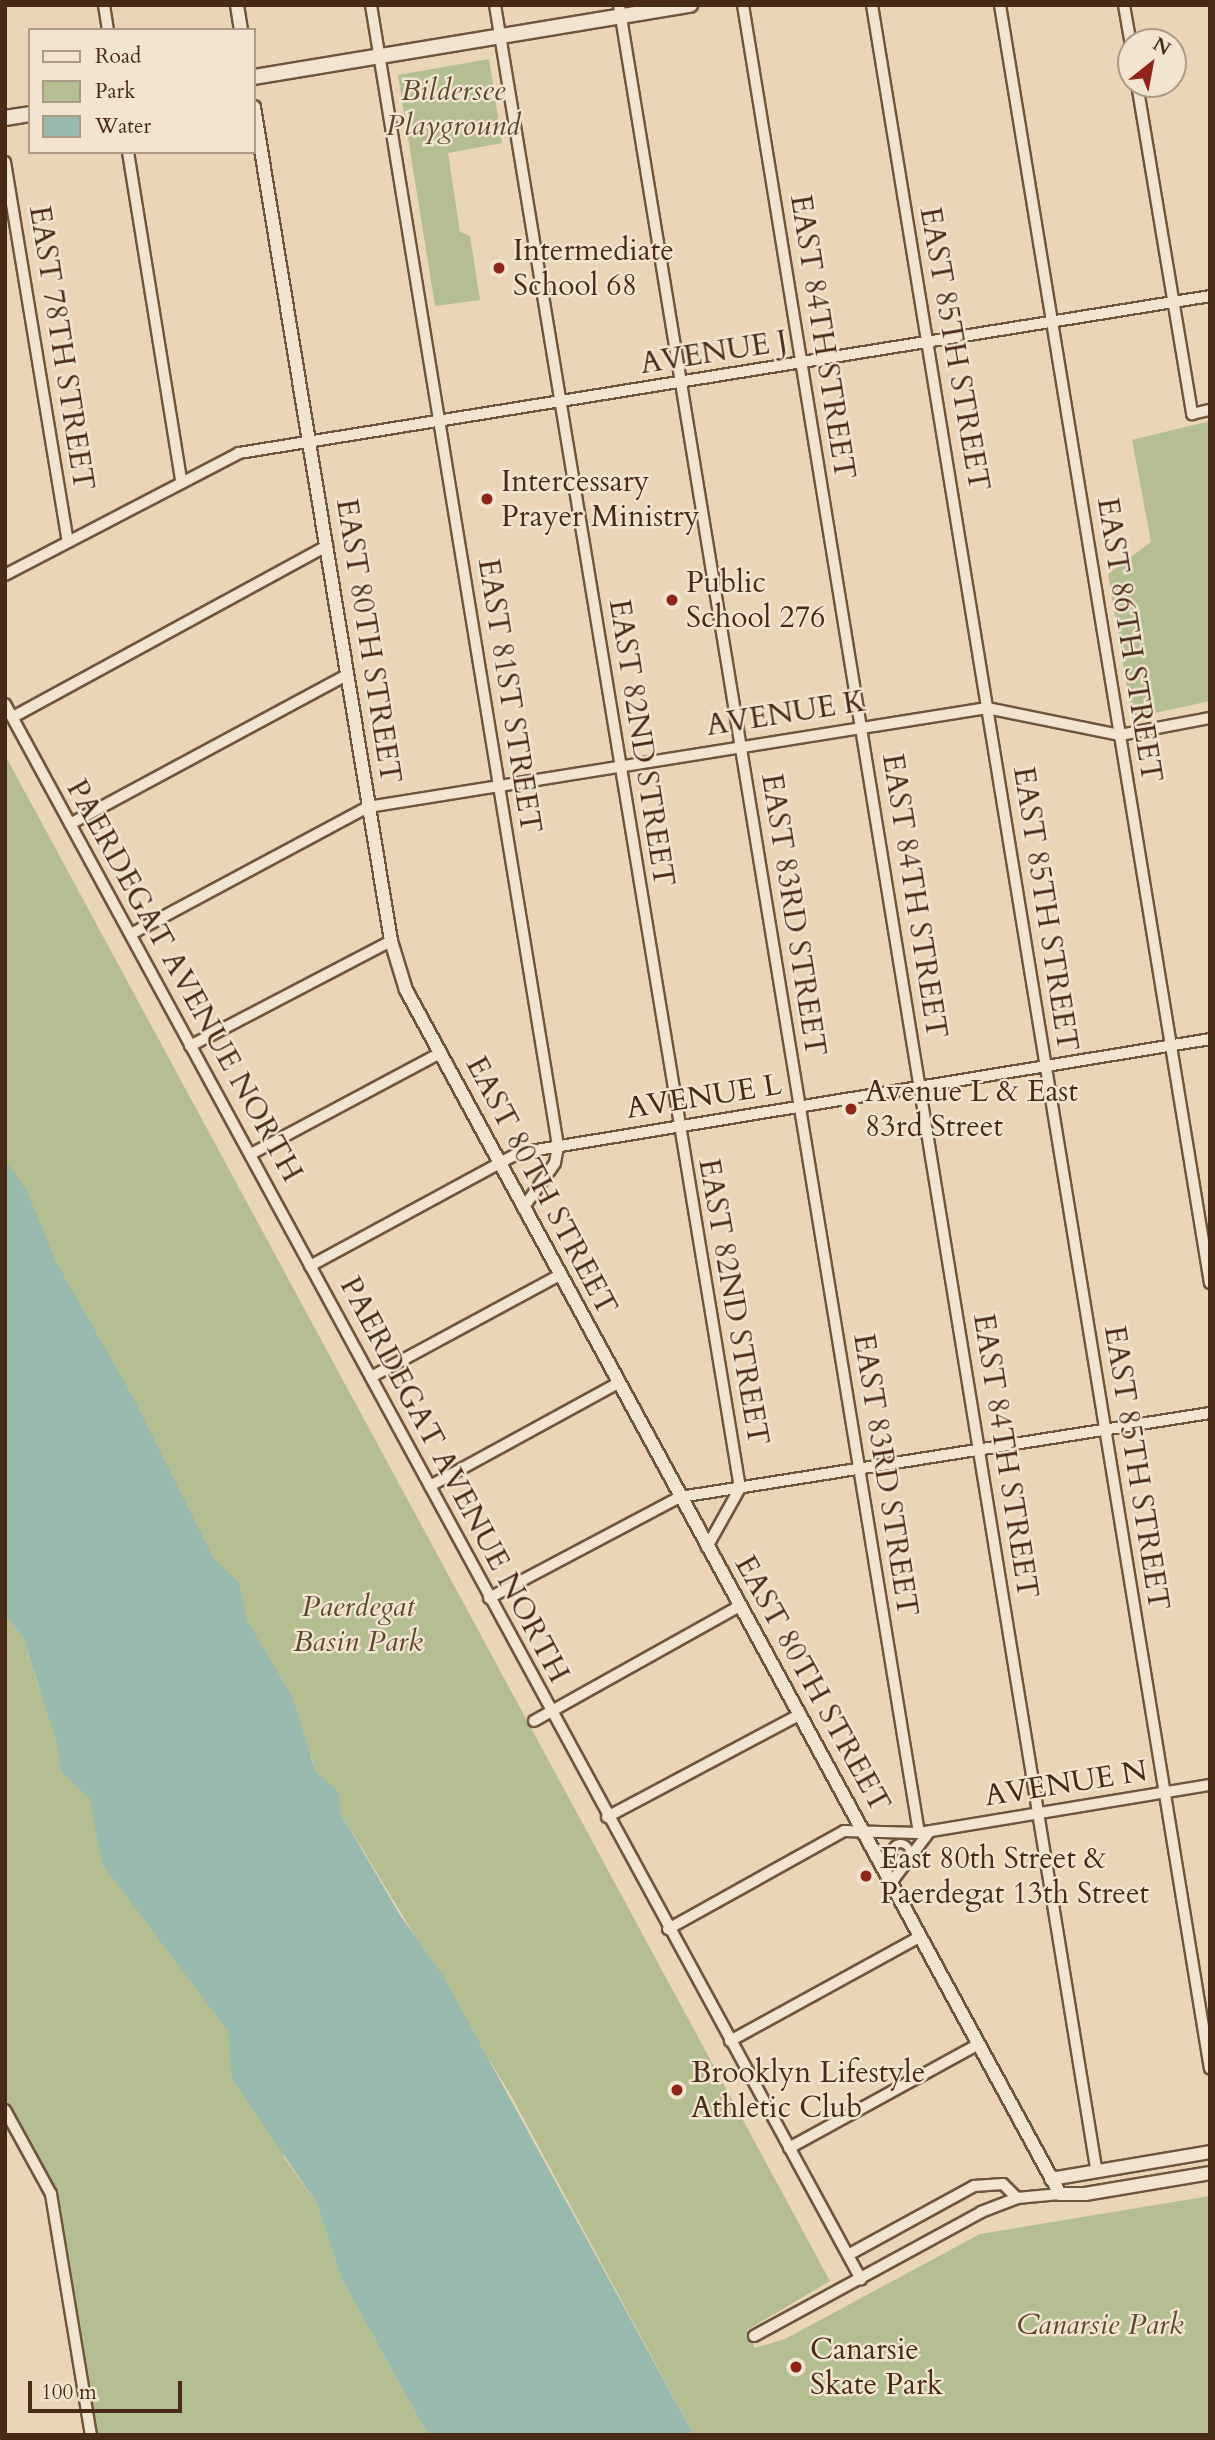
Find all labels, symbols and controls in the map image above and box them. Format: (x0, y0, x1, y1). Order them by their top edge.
legend (28, 28, 256, 154)
north arrow (1117, 28, 1187, 98)
text: N (1148, 31, 1176, 62)
text: Road (95, 42, 141, 71)
park label: Bildersee Playground (386, 73, 520, 144)
text: Park (95, 77, 135, 106)
text: Water (95, 112, 151, 141)
street label: EAST 84TH STREET (782, 192, 862, 482)
street label: EAST 78TH STREET (21, 203, 101, 493)
street label: EAST 85TH STREET (911, 204, 997, 494)
place label: Intermediate School 68 (513, 233, 674, 304)
marker: Intermediate School 68 (491, 260, 507, 276)
street label: AVENUE J (638, 324, 790, 382)
place label: Intercessary Prayer Ministry (501, 464, 700, 534)
marker: Intercessary Prayer Ministry (479, 491, 495, 507)
street label: EAST 86TH STREET (1089, 495, 1169, 785)
street label: EAST 80TH STREET (328, 496, 408, 786)
street label: EAST 81ST STREET (470, 556, 548, 836)
place label: Public School 276 (686, 565, 825, 636)
marker: Public School 276 (664, 592, 680, 608)
street label: EAST 82ND STREET (600, 597, 682, 889)
street label: AVENUE K (704, 684, 868, 744)
street label: EAST 84TH STREET (874, 751, 954, 1041)
street label: EAST 85TH STREET (1005, 764, 1085, 1054)
street label: EAST 83RD STREET (753, 771, 833, 1059)
street label: PAERDEGAT AVENUE NORTH (58, 774, 310, 1188)
street label: EAST 80TH STREET (458, 1051, 624, 1321)
street label: AVENUE L (624, 1067, 784, 1127)
place label: Avenue L & East 83rd Street (865, 1074, 1078, 1144)
marker: Avenue L & East 83rd Street (843, 1101, 859, 1117)
street label: EAST 82ND STREET (690, 1156, 776, 1448)
street label: PAERDEGAT AVENUE NORTH (331, 1271, 577, 1689)
street label: EAST 84TH STREET (965, 1311, 1045, 1601)
street label: EAST 85TH STREET (1096, 1323, 1176, 1613)
street label: EAST 83RD STREET (845, 1331, 925, 1619)
street label: EAST 80TH STREET (727, 1549, 897, 1819)
park label: Paerdegat Basin Park (293, 1589, 423, 1660)
street label: AVENUE N (982, 1753, 1150, 1815)
place label: East 80th Street & Paerdegat 13th Street (880, 1841, 1149, 1912)
marker: East 80th Street & Paerdegat 13th Street (858, 1868, 874, 1884)
place label: Brooklyn Lifestyle Athletic Club (691, 2055, 925, 2126)
marker: Brooklyn Lifestyle Athletic Club (669, 2082, 685, 2098)
park label: Canarsie Park (1016, 2307, 1184, 2343)
place label: Canarsie Skate Park (810, 2332, 943, 2402)
marker: Canarsie Skate Park (788, 2359, 804, 2375)
scale bar (32, 2366, 186, 2410)
text: 100 m (41, 2378, 97, 2407)

